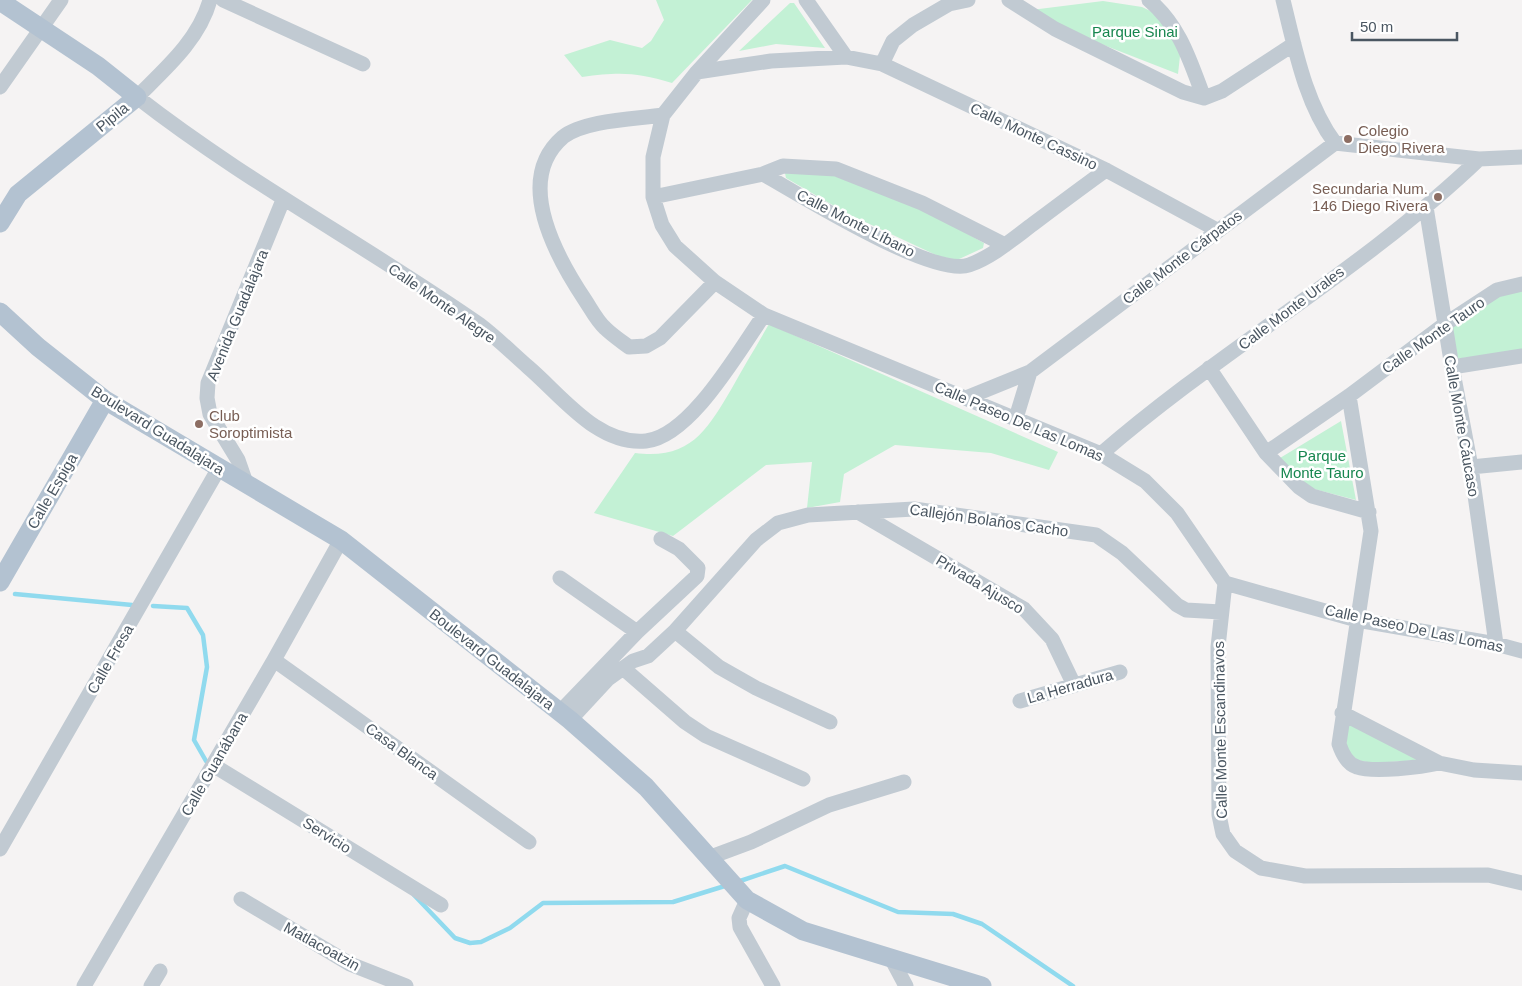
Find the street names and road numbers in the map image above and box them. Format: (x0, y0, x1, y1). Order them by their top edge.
street label: Pipila (92, 98, 132, 135)
street label: Calle Monte Cassino (968, 99, 1100, 173)
street label: Calle Monte Líbano (794, 186, 918, 260)
street label: Calle Monte Cárpatos (1119, 207, 1245, 307)
street label: Avenida Guadalajara (203, 246, 271, 383)
street label: Calle Monte Alegre (385, 260, 499, 346)
street label: Calle Monte Urales (1235, 263, 1347, 353)
street label: Calle Monte Tauro (1378, 293, 1488, 377)
street label: Calle Monte Cáucaso (1441, 354, 1483, 498)
street label: Calle Paseo De Las Lomas (932, 378, 1106, 464)
street label: Boulevard Guadalajara (88, 382, 228, 478)
street label: Calle Espiga (24, 450, 81, 532)
street label: Callejón Bolaños Cacho (909, 500, 1069, 540)
street label: Privada Ajusco (933, 551, 1027, 617)
street label: Calle Paseo De Las Lomas (1323, 601, 1505, 655)
street label: Boulevard Guadalajara (426, 605, 558, 713)
street label: Calle Fresa (83, 621, 137, 696)
street label: Calle Monte Escandinavos (1210, 641, 1230, 819)
street label: La Herradura (1025, 665, 1115, 706)
street label: Calle Guanábana (177, 709, 251, 819)
street label: Casa Blanca (363, 719, 442, 783)
street label: Servicio (300, 814, 354, 856)
street label: Matlacoatzin (281, 918, 363, 974)

